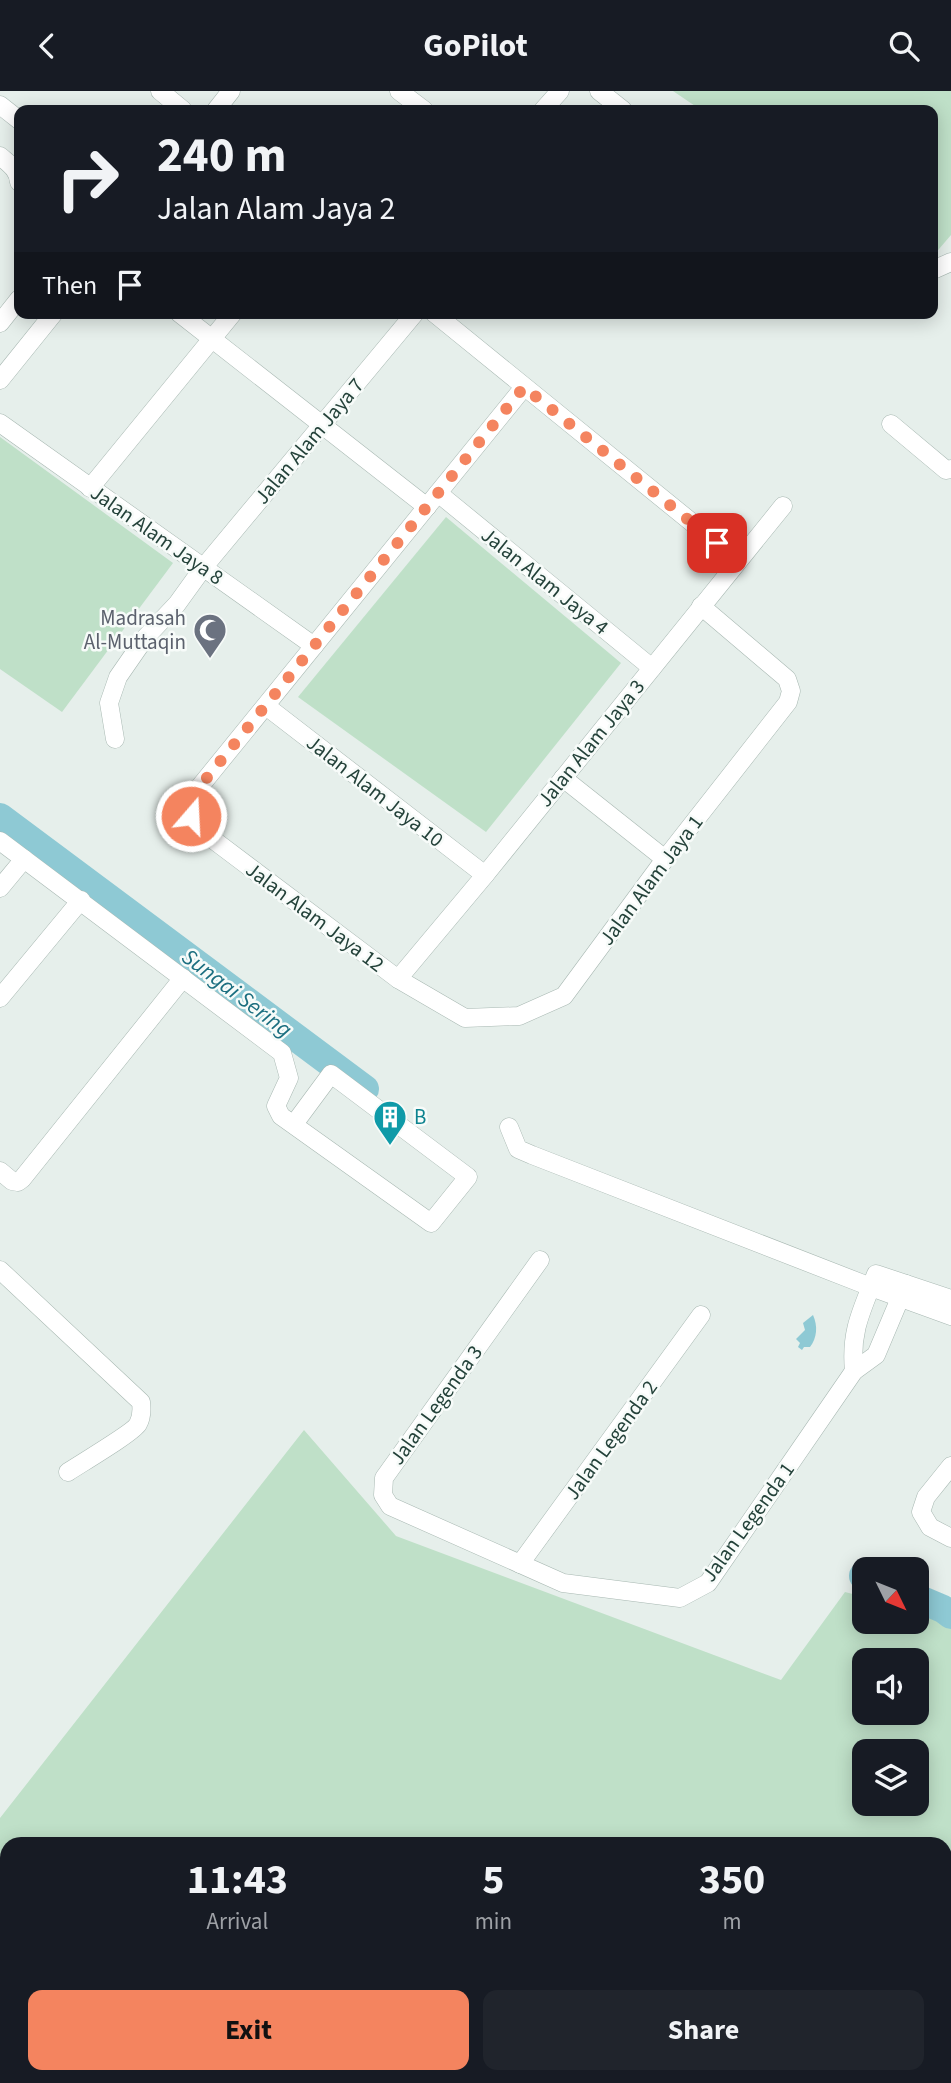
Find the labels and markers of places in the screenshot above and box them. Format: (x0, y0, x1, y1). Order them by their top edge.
pin (687, 513, 747, 573)
place label: Madrasah Al-Muttaqin (84, 603, 186, 657)
mosque icon: Madrasah Al-Muttaqin (191, 611, 229, 660)
building icon: B (371, 1098, 409, 1147)
place label: B (414, 1102, 426, 1132)

